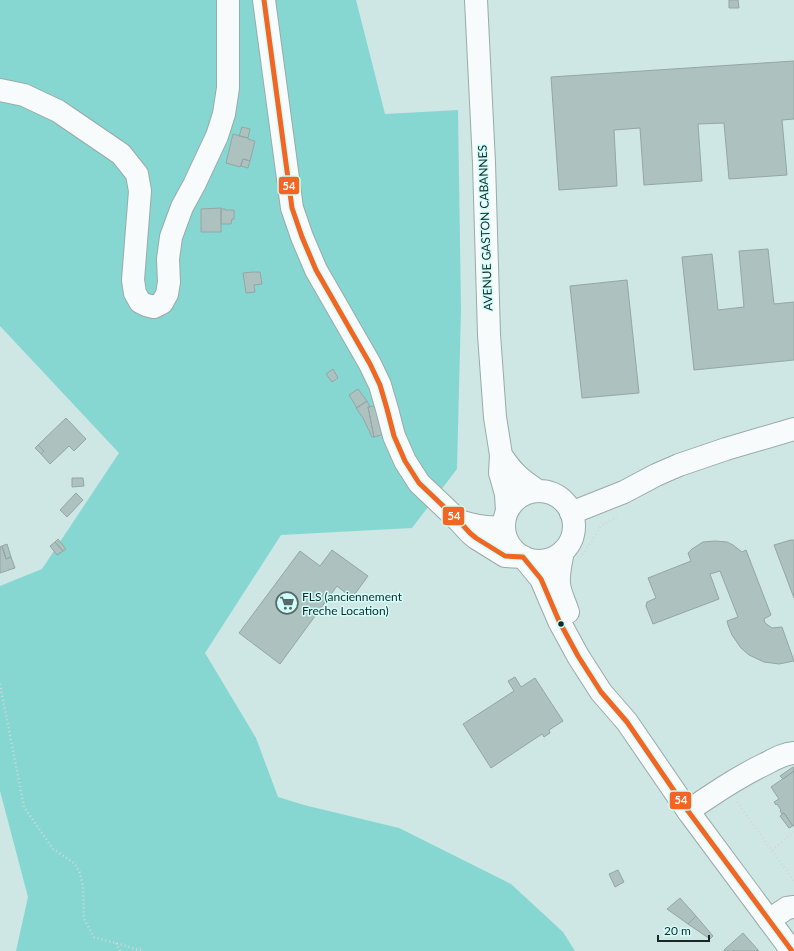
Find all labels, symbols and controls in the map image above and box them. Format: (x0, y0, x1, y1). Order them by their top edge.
street label: AVENUE GASTON CABANNES (475, 145, 495, 311)
line badge: 54 (278, 176, 300, 195)
text: 54 (283, 179, 296, 192)
line badge: 54 (442, 506, 465, 526)
text: 54 (448, 509, 461, 522)
place label: FLS (anciennement Freche Location) (302, 589, 403, 618)
supermarket icon: FLS (anciennement Freche Location) (274, 590, 300, 616)
unlabelled marker (556, 619, 566, 629)
line badge: 54 (669, 791, 692, 810)
text: 54 (675, 793, 688, 806)
scale bar (658, 917, 709, 943)
text: 20 m (664, 923, 691, 938)

